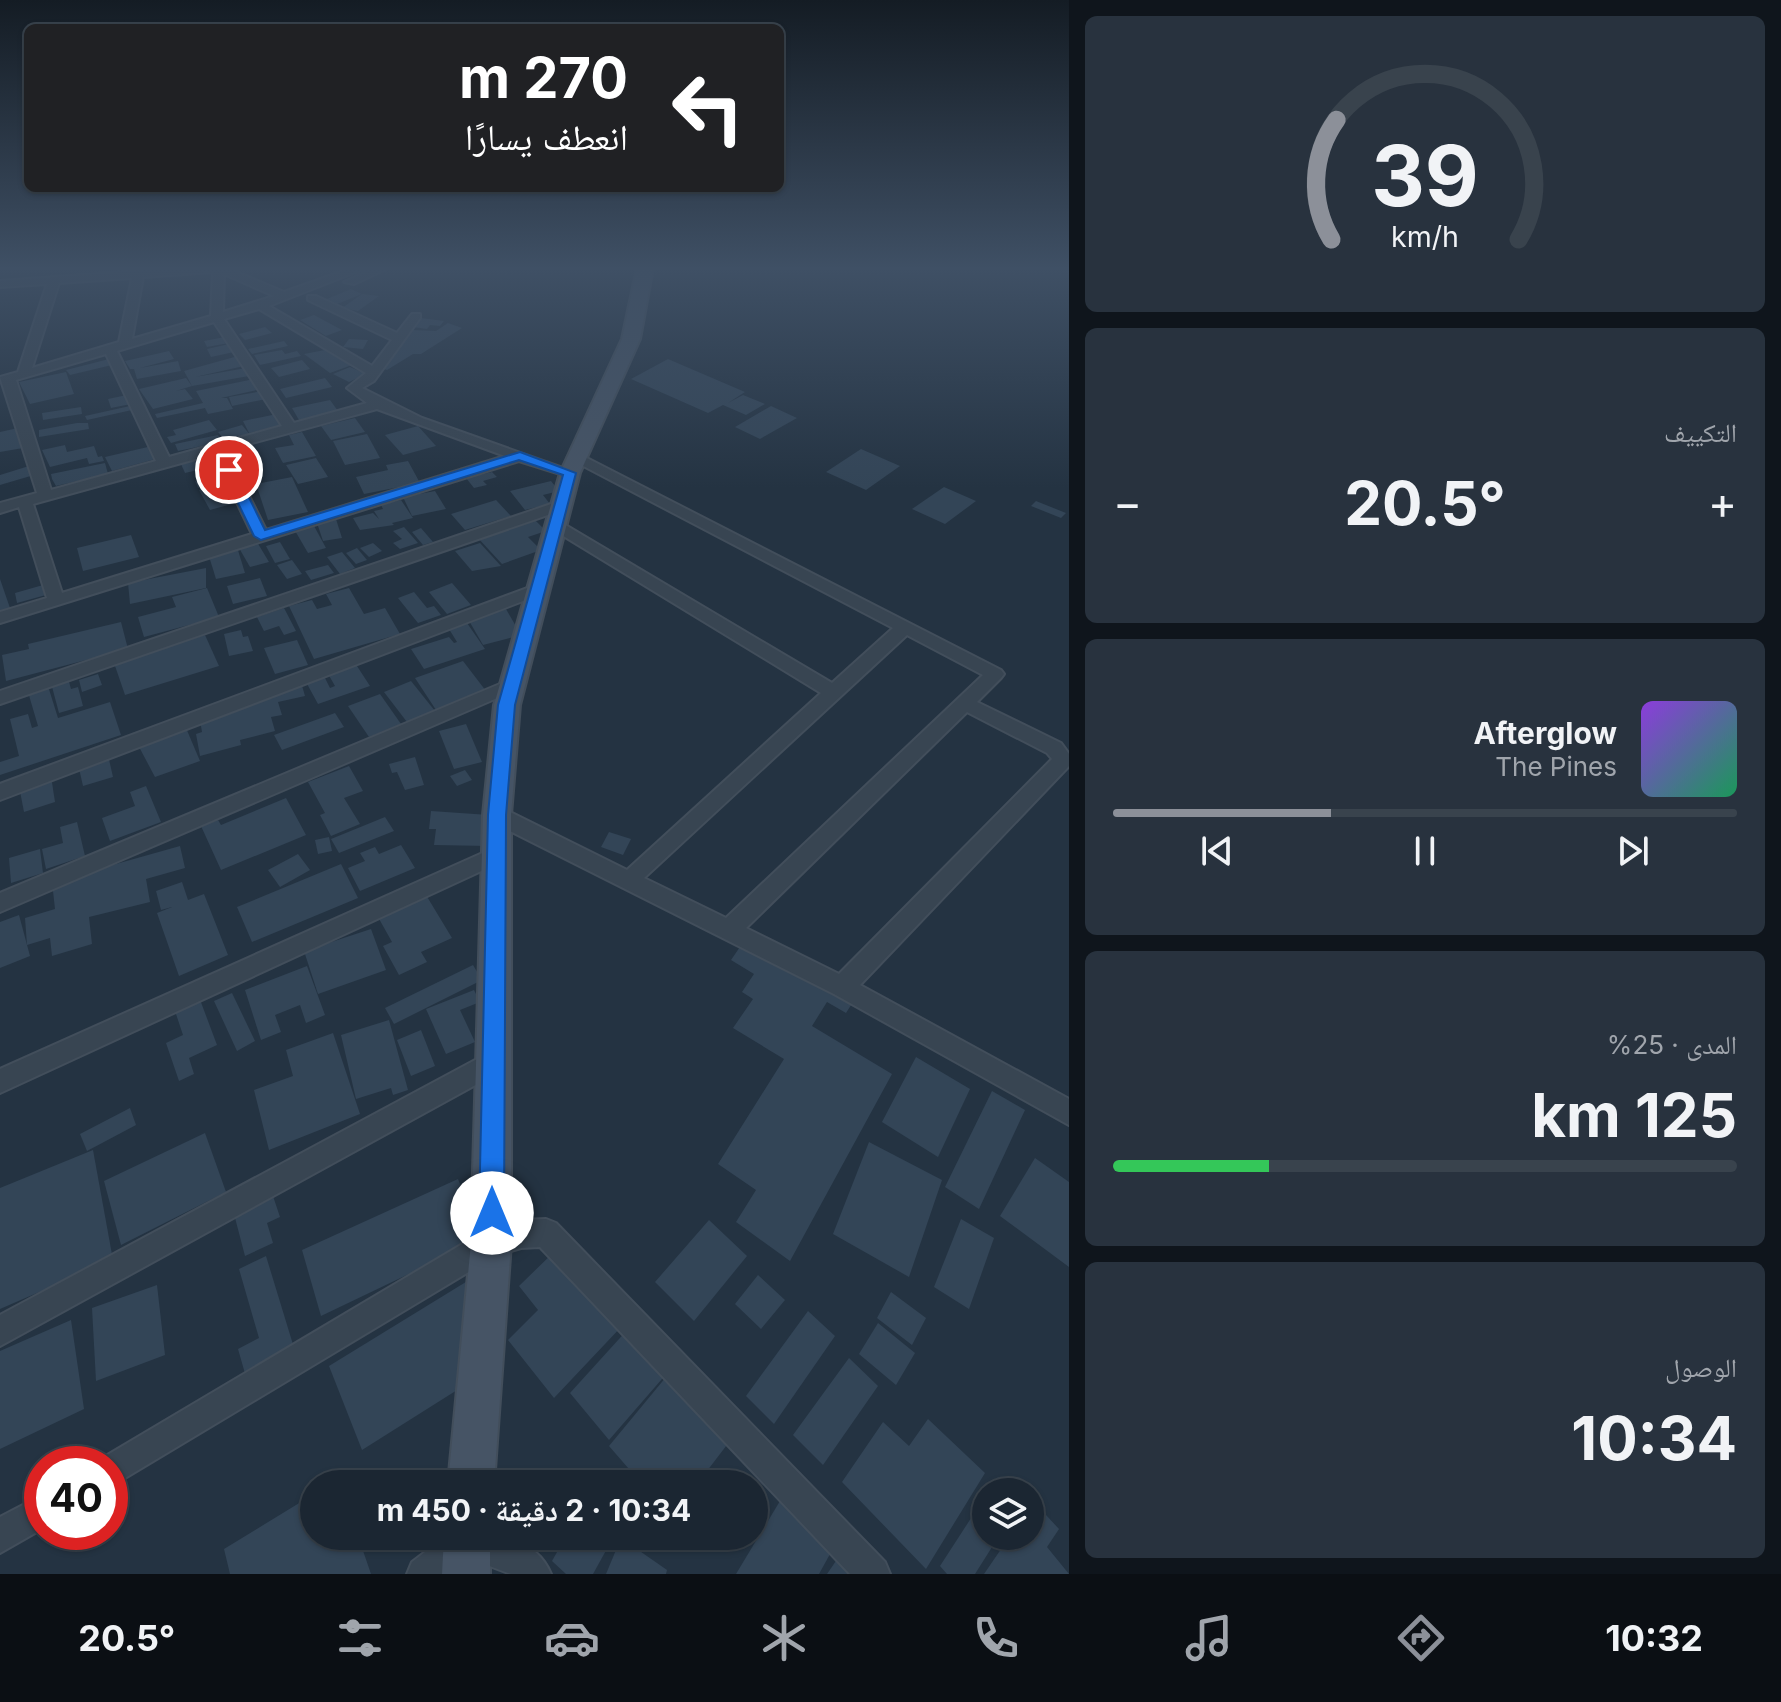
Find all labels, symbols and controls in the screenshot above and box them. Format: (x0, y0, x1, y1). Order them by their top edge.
text: 270 m (459, 44, 628, 112)
icon: left (656, 56, 760, 160)
text: انعطف يسارًا (465, 115, 628, 159)
text: 39 (1371, 124, 1479, 225)
text: km/h (1391, 219, 1459, 254)
text: التكييف (1664, 417, 1737, 448)
pin (195, 436, 263, 504)
icon: arrive (207, 448, 251, 492)
text: 20.5° (1344, 467, 1506, 539)
text: − (1113, 476, 1142, 530)
text: + (1708, 476, 1737, 530)
text: Afterglow (1473, 715, 1617, 751)
text: The Pines (1495, 751, 1617, 782)
icon: previous (1195, 829, 1239, 873)
icon: pause (1403, 829, 1447, 873)
icon: next (1611, 829, 1655, 873)
text: المدى · 25% (1607, 1029, 1737, 1060)
text: 125 km (1531, 1079, 1737, 1151)
position arrow (450, 1171, 534, 1255)
text: الوصول (1665, 1352, 1737, 1383)
text: 10:34 (1571, 1402, 1737, 1474)
speed limit sign: 40 (24, 1446, 128, 1550)
map controls (972, 1478, 1044, 1550)
button: layers (972, 1478, 1044, 1550)
text: 10:34 · 2 دقيقة · 450 m (377, 1492, 691, 1528)
icon: filters (332, 1610, 388, 1666)
icon: car (544, 1610, 600, 1666)
icon: climate (756, 1610, 812, 1666)
icon: phone (968, 1610, 1024, 1666)
icon: music (1181, 1610, 1237, 1666)
icon: directions (1393, 1610, 1449, 1666)
text: 20.5° (78, 1616, 175, 1660)
text: 10:32 (1605, 1616, 1703, 1660)

